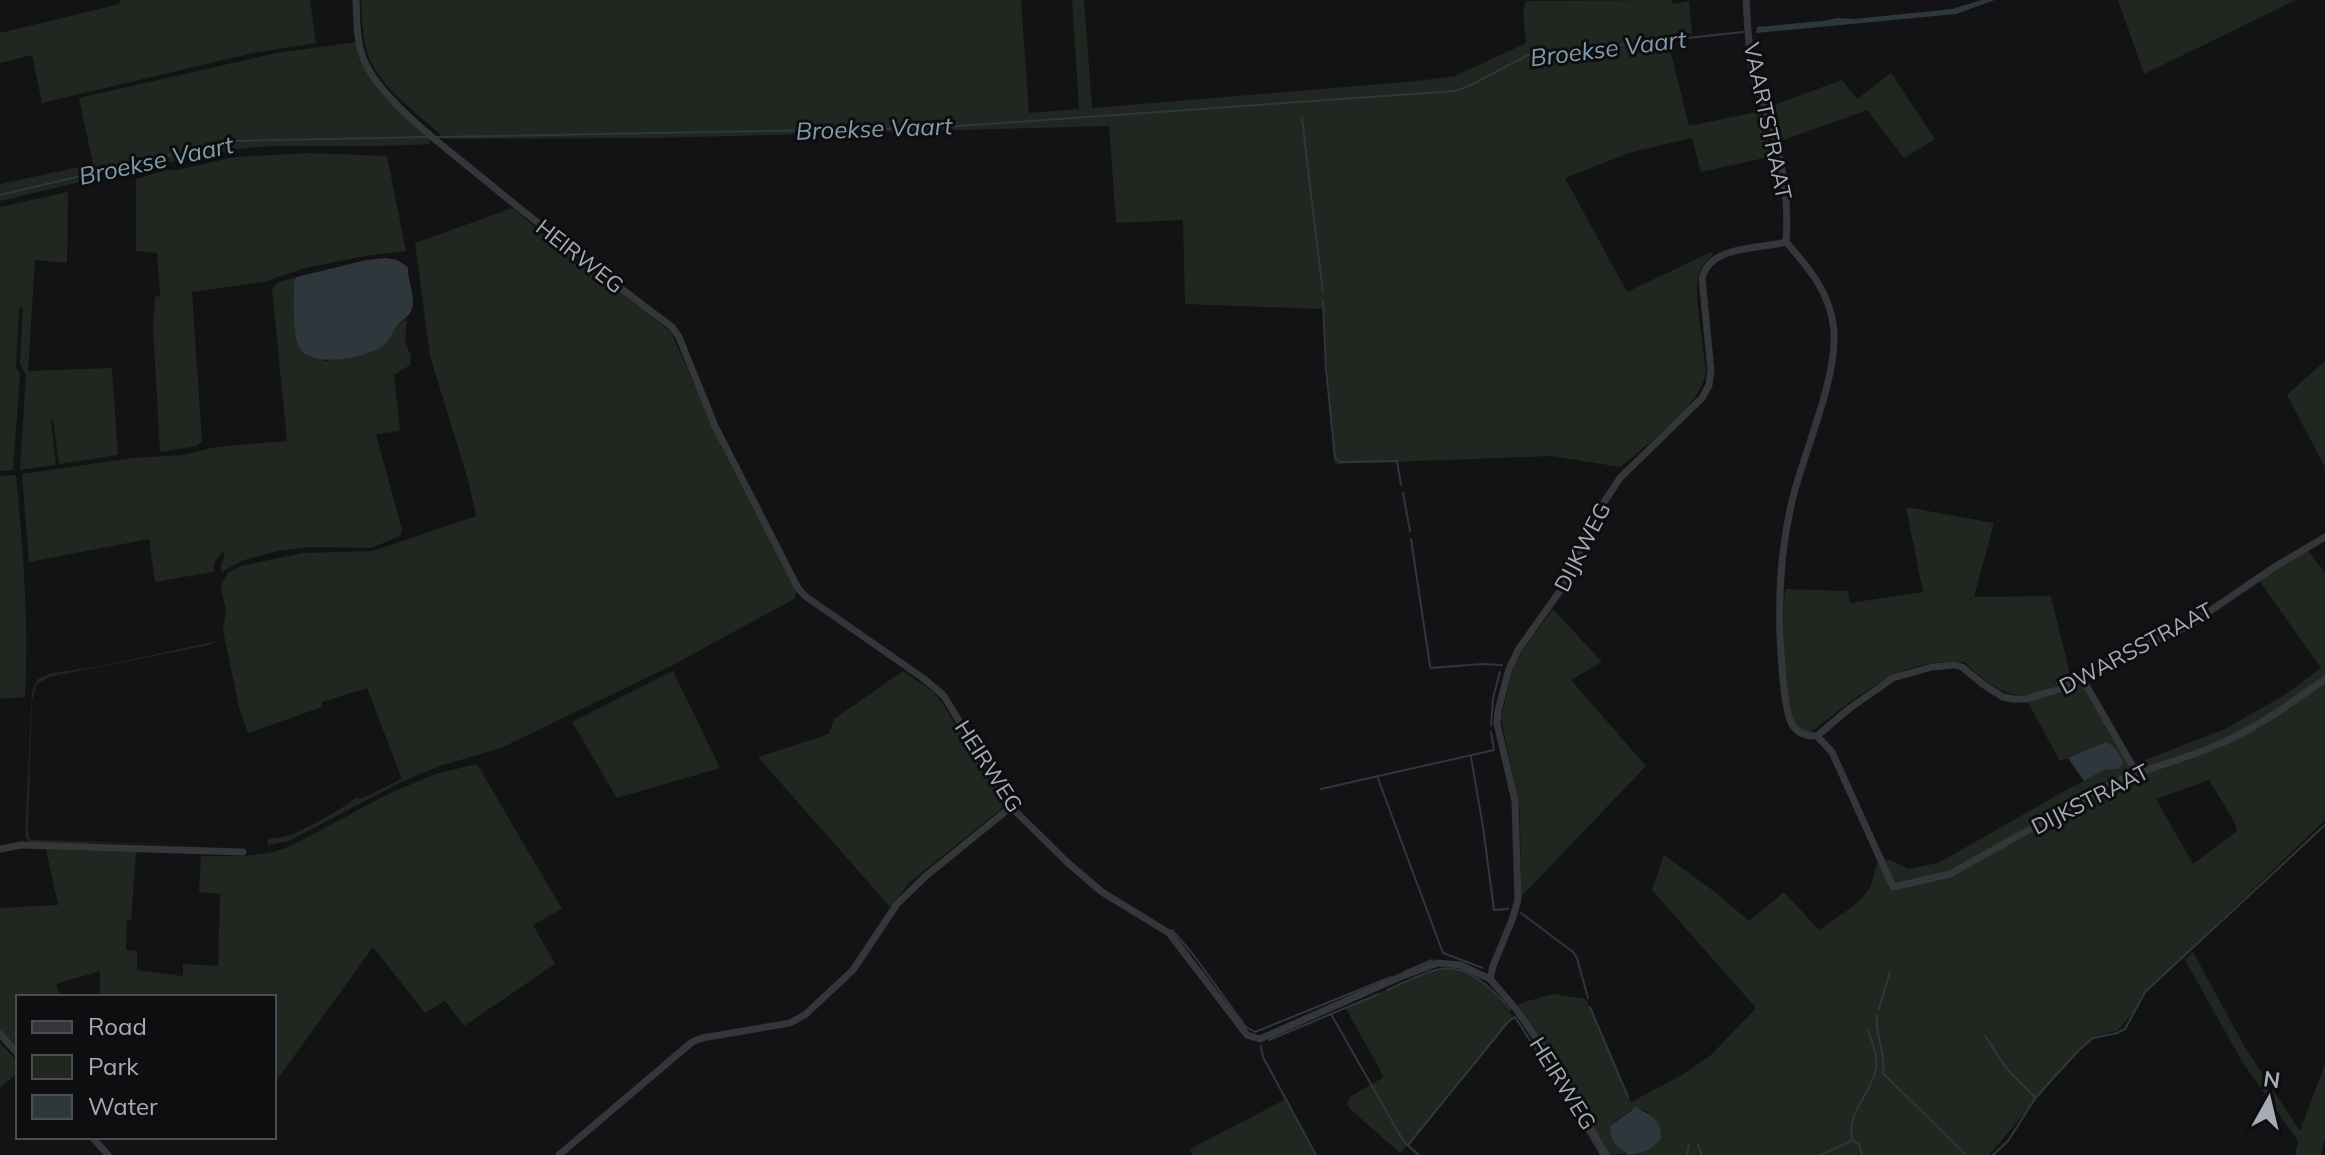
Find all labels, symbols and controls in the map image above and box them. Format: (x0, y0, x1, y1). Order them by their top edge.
water label: Broekse Vaart (1528, 23, 1688, 72)
street label: VAARTSTRAAT (1738, 40, 1798, 202)
water label: Broekse Vaart (795, 110, 954, 146)
water label: Broekse Vaart (76, 129, 236, 191)
street label: HEIRWEG (530, 213, 630, 299)
street label: DIJKWEG (1548, 498, 1616, 596)
street label: DWARSSTRAAT (2054, 596, 2218, 700)
street label: HEIRWEG (949, 715, 1029, 817)
street label: DIJKSTRAAT (2026, 757, 2154, 841)
legend (16, 995, 276, 1139)
text: Road (88, 1011, 147, 1041)
street label: HEIRWEG (1524, 1032, 1602, 1134)
text: Park (88, 1051, 139, 1081)
north arrow (2229, 1059, 2309, 1139)
text: N (2262, 1064, 2282, 1094)
text: Water (88, 1091, 158, 1121)

